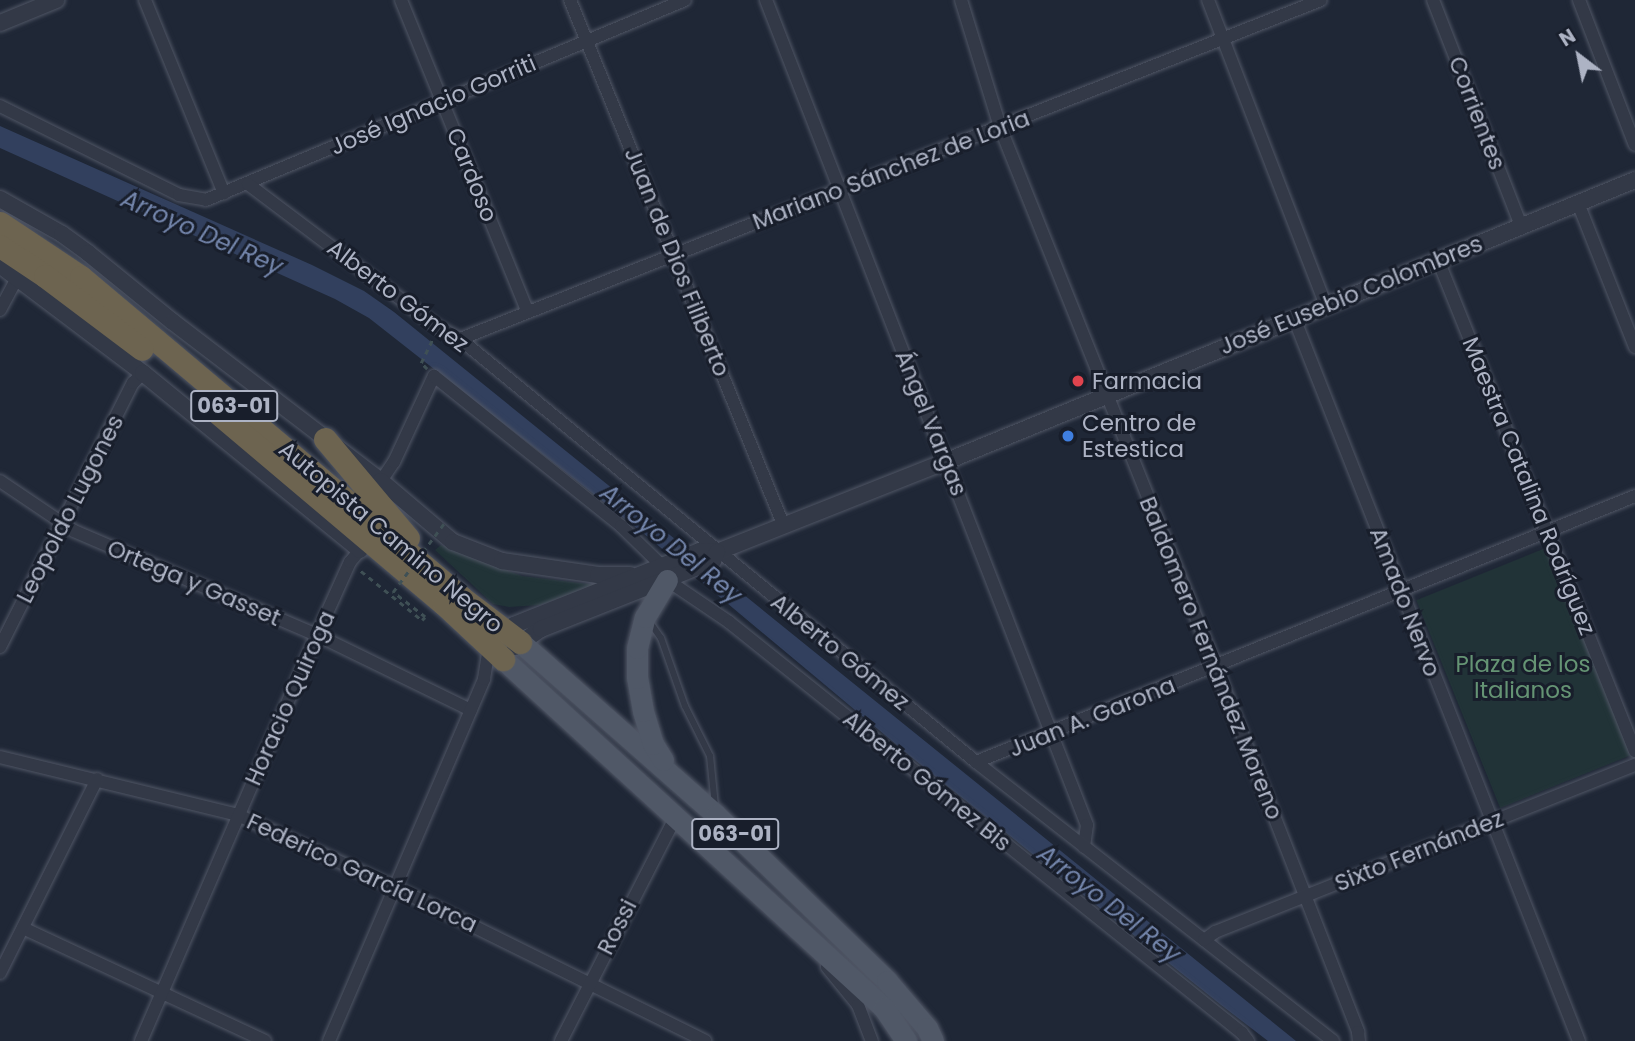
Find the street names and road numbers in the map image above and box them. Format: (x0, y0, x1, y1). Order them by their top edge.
street label: José Ignacio Gorriti (326, 49, 540, 161)
street label: Corrientes (1443, 53, 1511, 173)
street label: Mariano Sánchez de Loria (749, 104, 1033, 236)
street label: Cardoso (441, 124, 503, 226)
street label: Juan de Dios Filiberto (618, 144, 736, 380)
street label: José Eusebio Colombres (1216, 230, 1486, 360)
street label: Alberto Gómez (322, 234, 474, 358)
street label: Maestra Catalina Rodríguez (1457, 333, 1601, 639)
street label: Ángel Vargas (889, 346, 973, 500)
road number: 063-01 (188, 388, 280, 424)
street label: Leopoldo Lugones (11, 410, 129, 608)
street label: Autopista Camino Negro (273, 435, 509, 639)
street label: Baldomero Fernández Moreno (1133, 493, 1289, 823)
street label: Amado Nervo (1364, 523, 1446, 681)
street label: Ortega y Gasset (103, 534, 285, 632)
street label: Alberto Gómez (765, 588, 915, 716)
street label: Horacio Quiroga (239, 606, 341, 790)
street label: Juan A. Garona (1005, 671, 1179, 763)
street label: Alberto Gómez Bis (838, 705, 1016, 857)
street label: Sixto Fernández (1331, 805, 1507, 897)
street label: Federico García Lorca (243, 807, 481, 939)
road number: 063-01 (690, 816, 780, 852)
street label: Rossi (591, 895, 643, 959)

